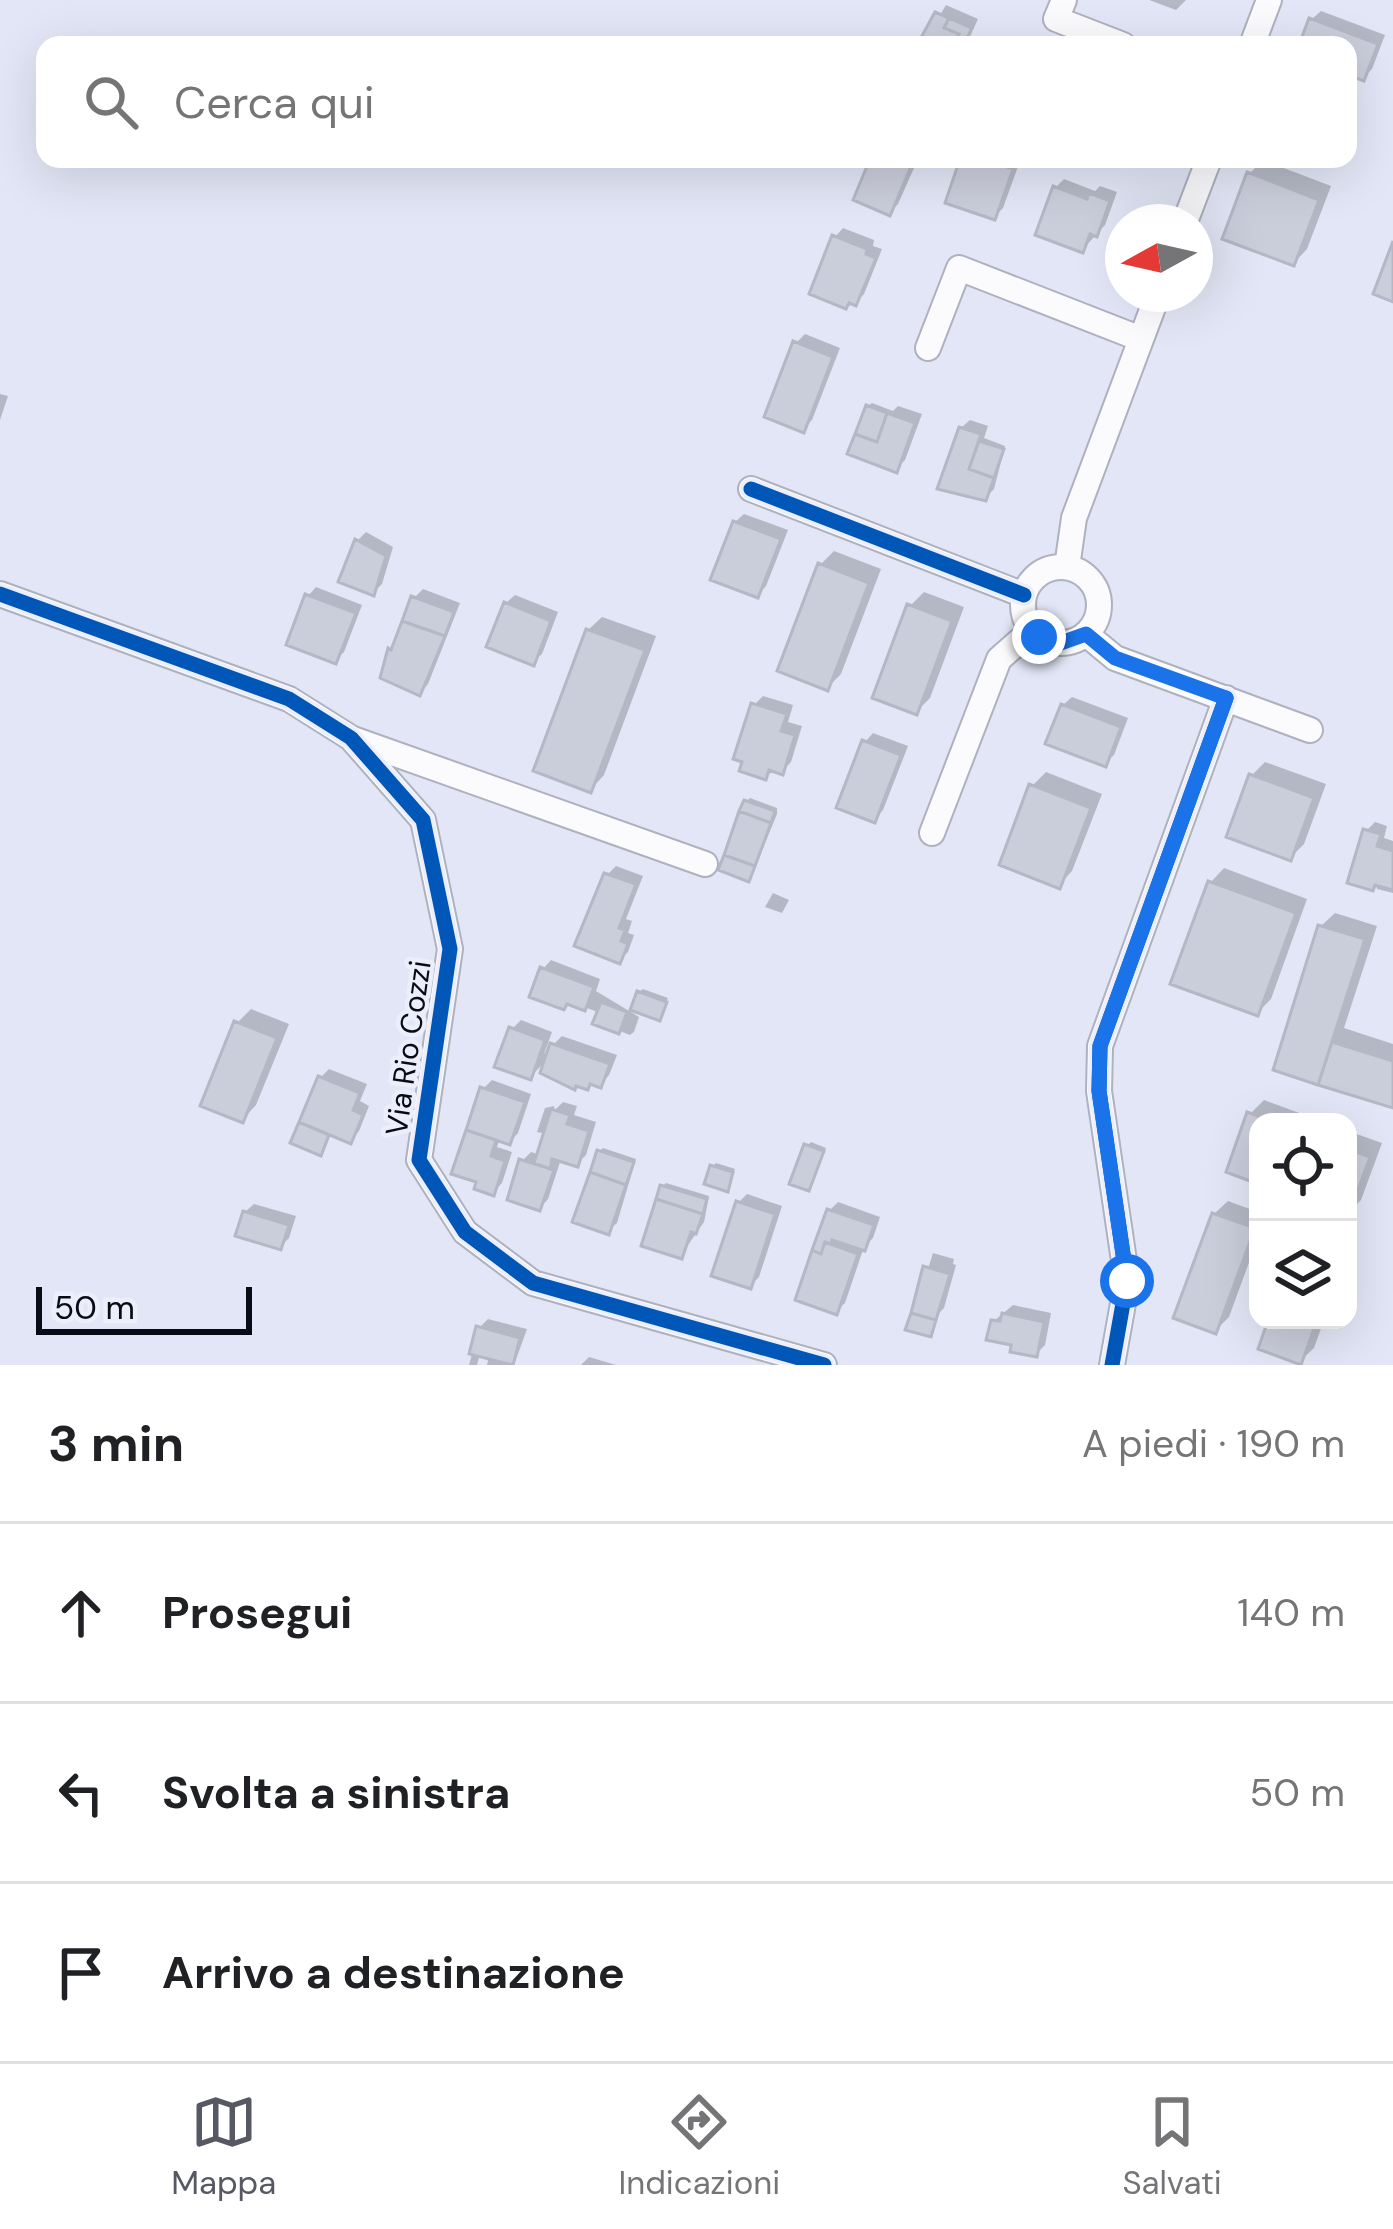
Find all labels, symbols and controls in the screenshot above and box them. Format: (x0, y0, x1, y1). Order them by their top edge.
search box (36, 36, 1357, 168)
icon: search (78, 69, 144, 135)
text: Cerca qui (174, 73, 375, 132)
north arrow (1105, 204, 1213, 312)
route end (1012, 610, 1066, 664)
street label: Via Rio Cozzi (376, 958, 440, 1138)
map controls (1249, 1113, 1357, 1329)
button: locate (1249, 1113, 1357, 1221)
button: layers (1249, 1221, 1357, 1329)
route start (1100, 1254, 1154, 1308)
scale bar (36, 1281, 252, 1334)
text: 50 m (54, 1286, 135, 1329)
text: 3 min (48, 1410, 184, 1477)
text: A piedi · 190 m (1082, 1418, 1345, 1469)
icon: ahead (48, 1580, 114, 1646)
text: Prosegui (162, 1583, 352, 1642)
text: 140 m (1237, 1587, 1345, 1638)
icon: left (48, 1760, 114, 1826)
text: Svolta a sinistra (162, 1763, 510, 1822)
text: 50 m (1249, 1767, 1345, 1818)
icon: arrive (48, 1940, 114, 2006)
text: Arrivo a destinazione (162, 1943, 625, 2002)
tab: Mappa (171, 2089, 276, 2204)
tab: Indicazioni (619, 2089, 780, 2204)
tab: Salvati (1122, 2089, 1222, 2204)

